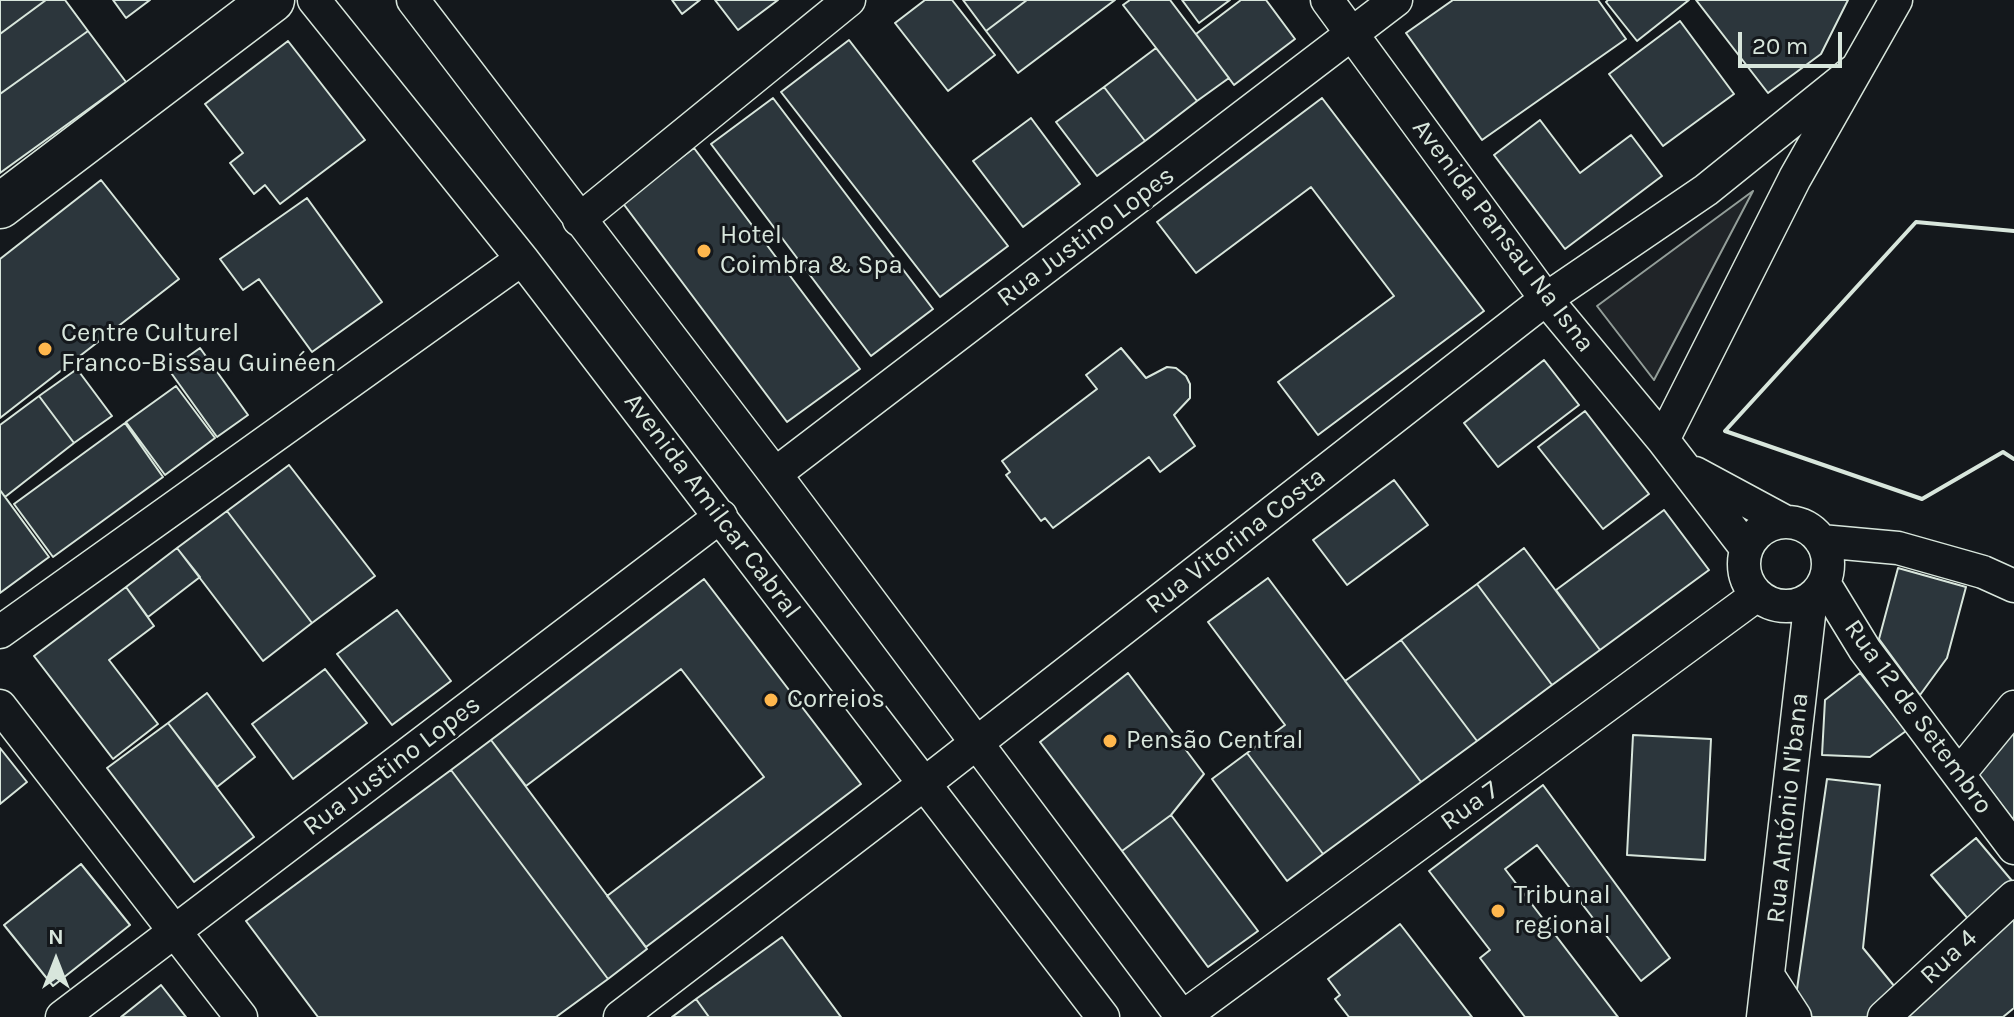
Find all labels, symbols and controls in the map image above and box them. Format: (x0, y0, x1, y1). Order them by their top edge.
scale bar (1742, 16, 1846, 66)
text: 20 m (1752, 32, 1808, 60)
street label: Avenida Pansau Na Isna (1405, 113, 1601, 359)
street label: Rua Justino Lopes (991, 160, 1181, 314)
place label: Hotel Coimbra & Spa (720, 220, 903, 282)
marker: Hotel Coimbra & Spa (695, 242, 713, 260)
place label: Centre Culturel Franco-Bissau Guinéen (61, 318, 336, 380)
marker: Centre Culturel Franco-Bissau Guinéen (36, 340, 54, 358)
street label: Avenida Amilcar Cabral (617, 387, 807, 625)
street label: Rua Vitorina Costa (1140, 461, 1332, 621)
street label: Rua 12 de Setembro (1837, 614, 1999, 820)
place label: Correios (787, 684, 885, 716)
street label: Rua Justino Lopes (297, 689, 487, 843)
marker: Correios (762, 691, 780, 709)
street label: Rua António N'bana (1760, 691, 1816, 925)
place label: Pensão Central (1126, 725, 1304, 757)
marker: Pensão Central (1101, 732, 1119, 750)
street label: Rua 7 (1435, 774, 1505, 838)
place label: Tribunal regional (1514, 880, 1611, 942)
marker: Tribunal regional (1489, 902, 1507, 920)
north arrow (16, 921, 96, 1001)
street label: Rua 4 (1914, 923, 1984, 991)
text: N (48, 924, 64, 950)

